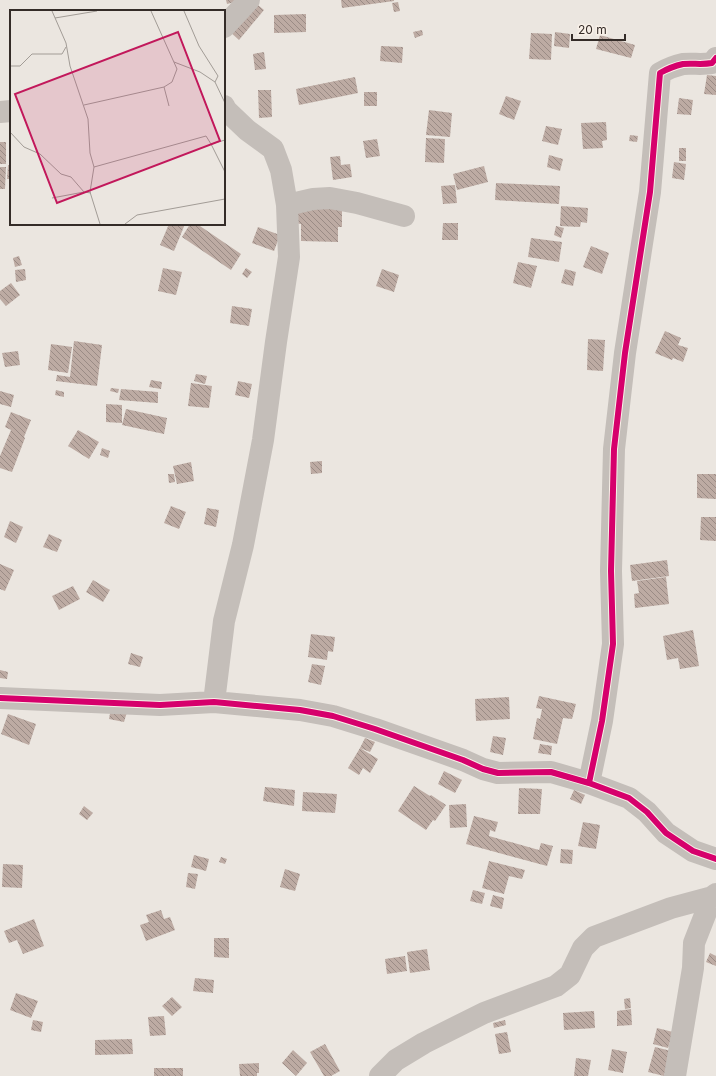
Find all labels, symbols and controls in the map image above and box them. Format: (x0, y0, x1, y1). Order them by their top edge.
inset map (10, 10, 225, 225)
scale bar (572, 16, 625, 42)
text: 20 m (578, 22, 607, 37)

